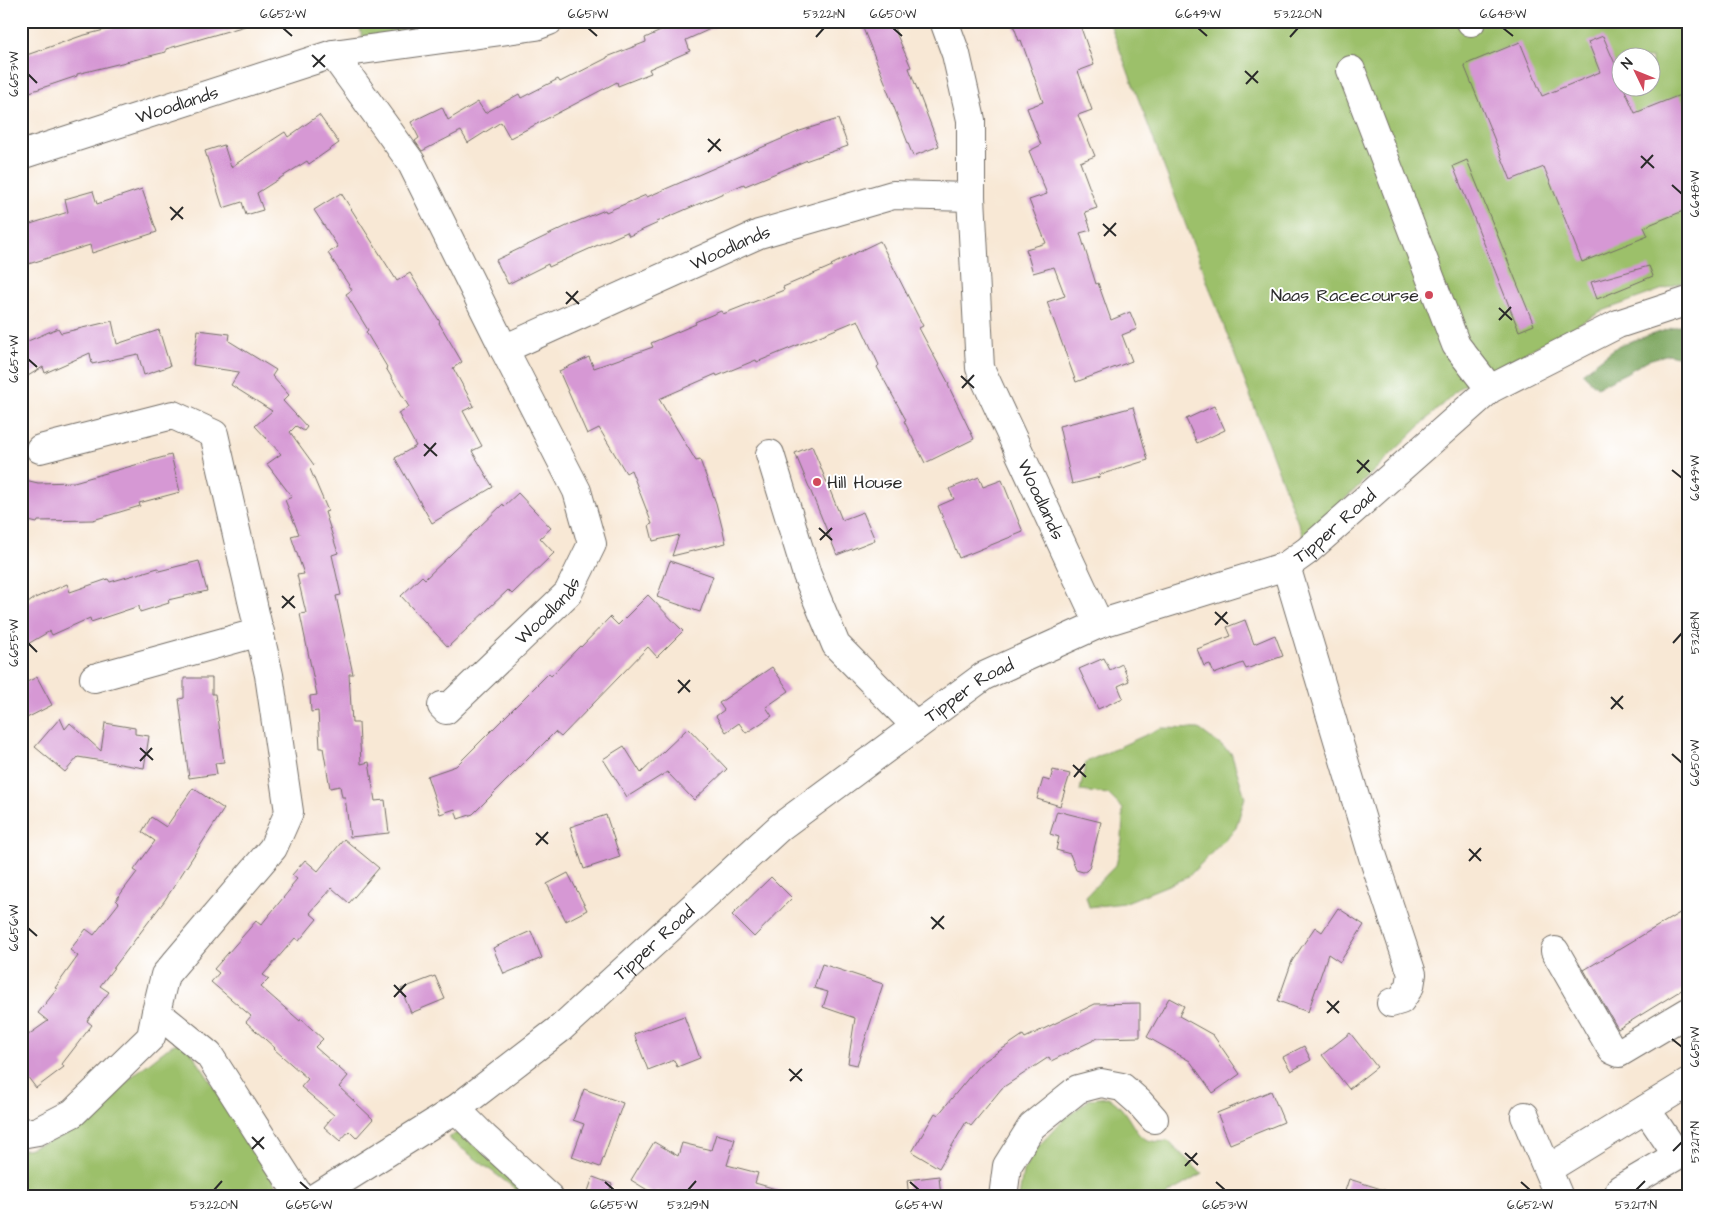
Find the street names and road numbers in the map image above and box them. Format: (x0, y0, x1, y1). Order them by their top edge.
street label: Woodlands (133, 80, 222, 130)
street label: Woodlands (686, 219, 773, 277)
street label: Woodlands (1011, 456, 1070, 544)
street label: Tipper Road (1289, 483, 1382, 570)
street label: Woodlands (509, 573, 587, 651)
street label: Tipper Road (920, 652, 1018, 729)
street label: Tipper Road (608, 899, 700, 987)

